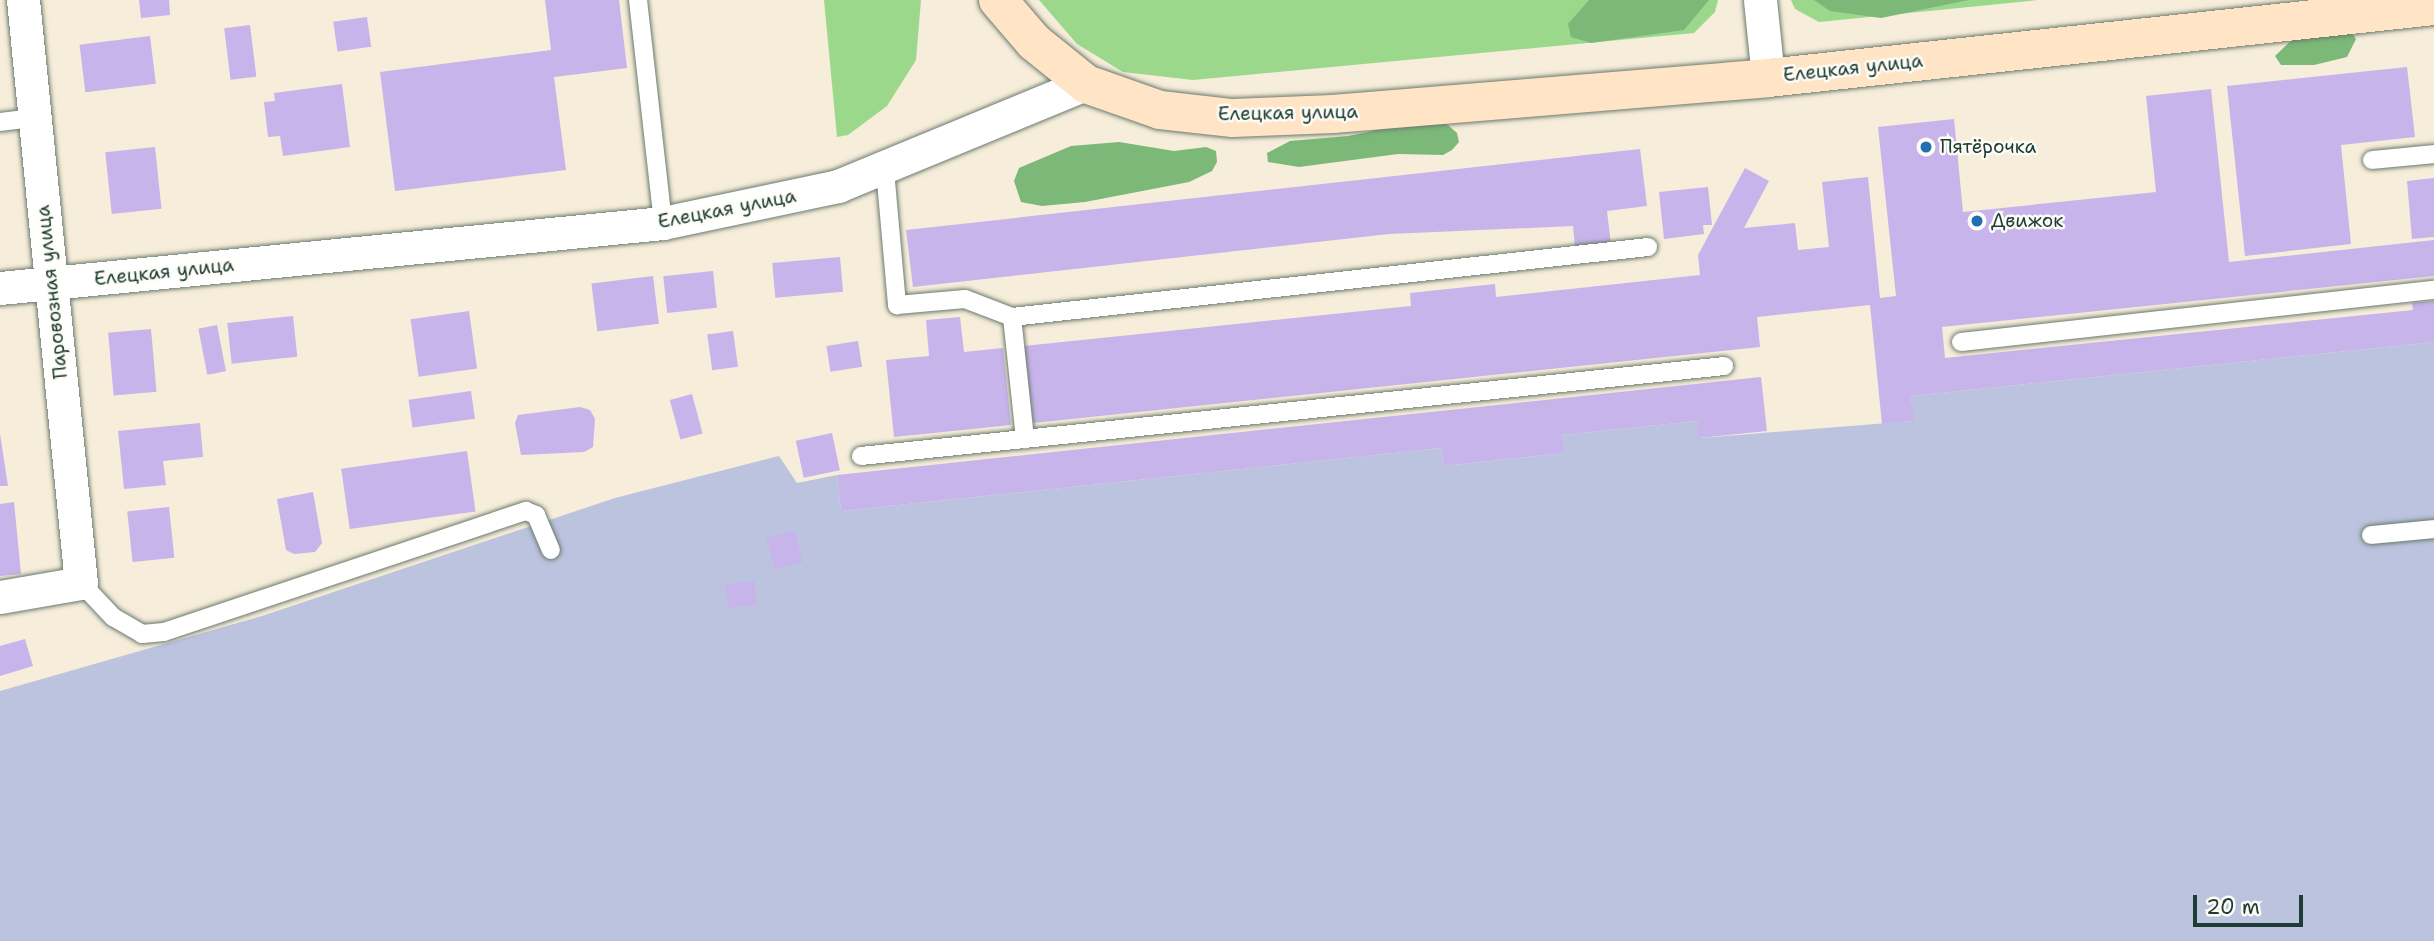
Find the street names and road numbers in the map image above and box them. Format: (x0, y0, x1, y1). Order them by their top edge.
street label: Елецкая улица (1782, 49, 1924, 87)
street label: Елецкая улица (1218, 100, 1358, 126)
street label: Елецкая улица (656, 184, 798, 234)
street label: Паровозная улица (32, 204, 72, 380)
street label: Елецкая улица (93, 253, 235, 291)

